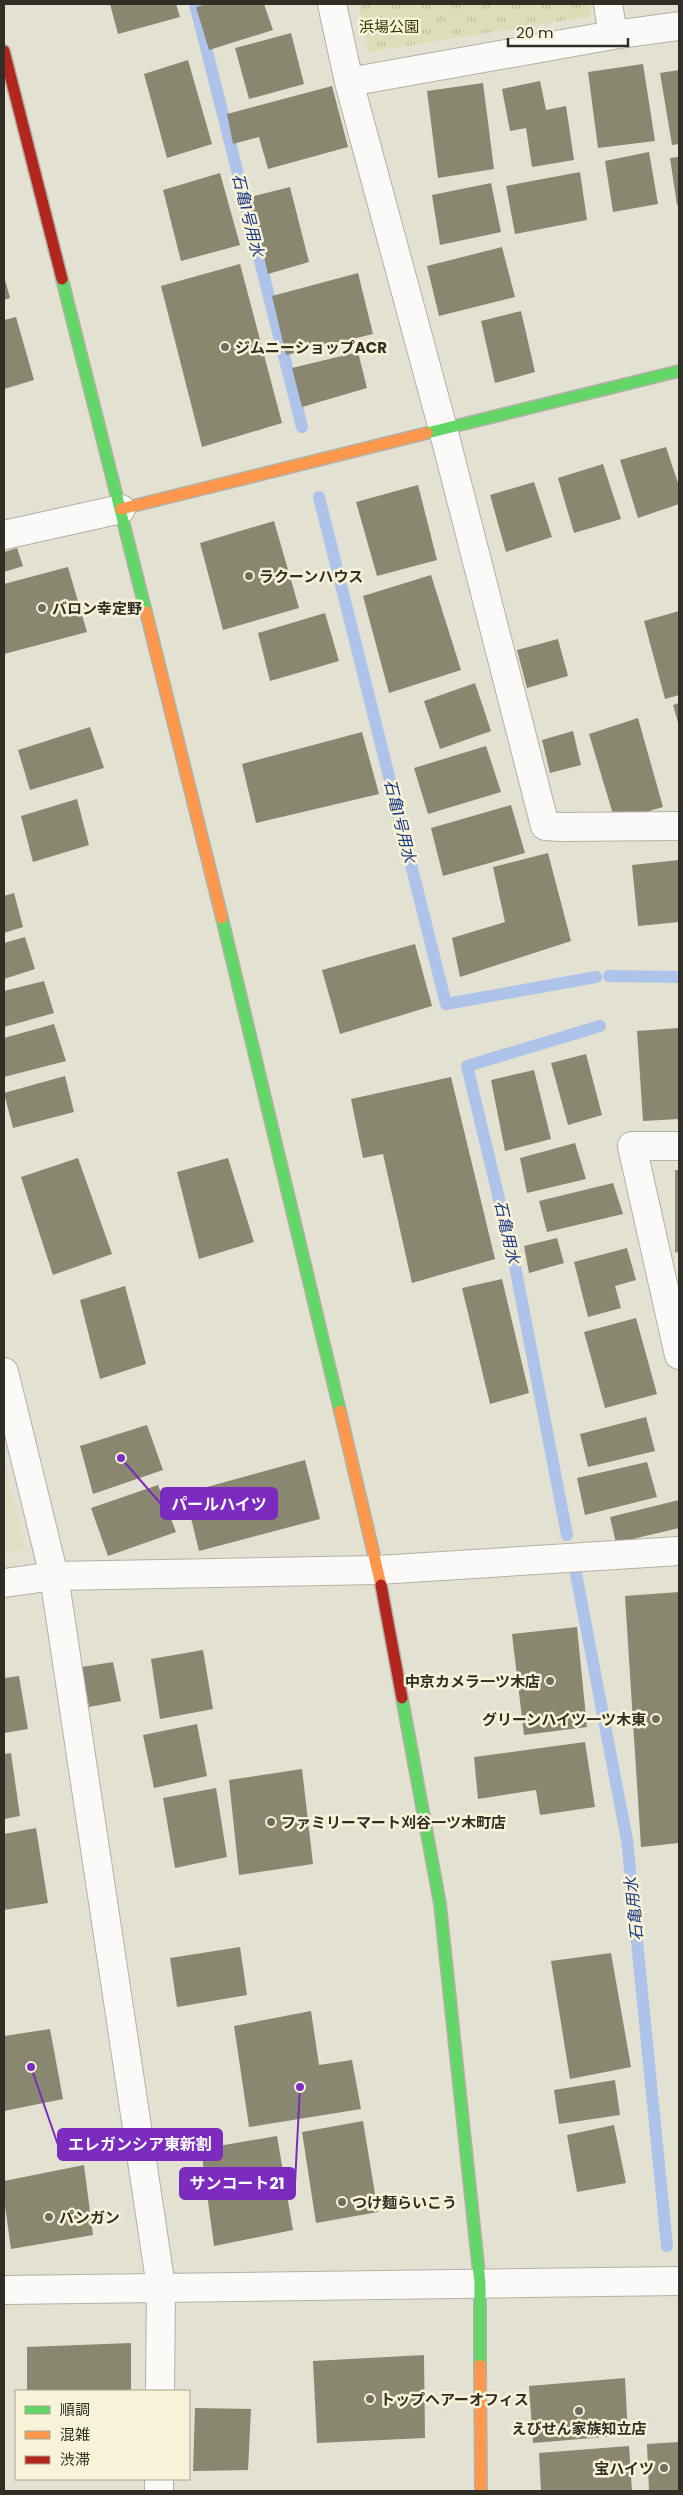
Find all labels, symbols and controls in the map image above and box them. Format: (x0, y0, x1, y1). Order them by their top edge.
scale bar (508, 15, 628, 47)
park label: 浜場公園 (359, 16, 419, 37)
text: 20 m (516, 22, 554, 43)
water label: 石亀1号用水 (227, 171, 270, 261)
place label: ジムニーショップACR (235, 337, 387, 358)
marker: ジムニーショップACR (219, 341, 231, 353)
place label: ラクーンハウス (259, 566, 363, 587)
marker: ラクーンハウス (243, 570, 255, 582)
place label: バロン幸定野 (52, 598, 142, 619)
marker: バロン幸定野 (36, 602, 48, 614)
water label: 石亀1号用水 (379, 777, 422, 867)
water label: 石亀用水 (489, 1198, 526, 1268)
callout: パールハイツ (161, 1488, 277, 1519)
text: パールハイツ (171, 1493, 267, 1516)
place label: 中京カメラ一ツ木店 (405, 1671, 540, 1692)
marker: 中京カメラ一ツ木店 (544, 1675, 556, 1687)
place label: グリーンハイツ一ツ木東 (482, 1709, 646, 1730)
marker: グリーンハイツ一ツ木東 (650, 1713, 662, 1725)
place label: ファミリーマート刈谷一ツ木町店 (281, 1812, 506, 1833)
marker: ファミリーマート刈谷一ツ木町店 (265, 1816, 277, 1828)
water label: 石亀用水 (619, 1874, 649, 1942)
callout: エレガンシア東新割 (58, 2129, 222, 2160)
text: エレガンシア東新割 (68, 2133, 212, 2156)
callout: サンコート21 (180, 2168, 295, 2199)
text: サンコート21 (189, 2172, 285, 2195)
place label: つけ麺らいこう (352, 2192, 457, 2213)
marker: つけ麺らいこう (336, 2196, 348, 2208)
place label: パンガン (59, 2207, 120, 2228)
marker: パンガン (43, 2211, 55, 2223)
place label: トップヘアーオフィス (380, 2389, 529, 2410)
legend (15, 2390, 190, 2480)
marker: トップヘアーオフィス (364, 2393, 376, 2405)
text: 順調 (60, 2399, 90, 2420)
marker: えびせん家族知立店 (573, 2405, 585, 2417)
place label: えびせん家族知立店 (511, 2418, 647, 2439)
text: 混雑 (60, 2424, 90, 2445)
text: 渋滞 (60, 2449, 90, 2470)
place label: 宝ハイツ (594, 2458, 654, 2479)
marker: 宝ハイツ (658, 2462, 670, 2474)

